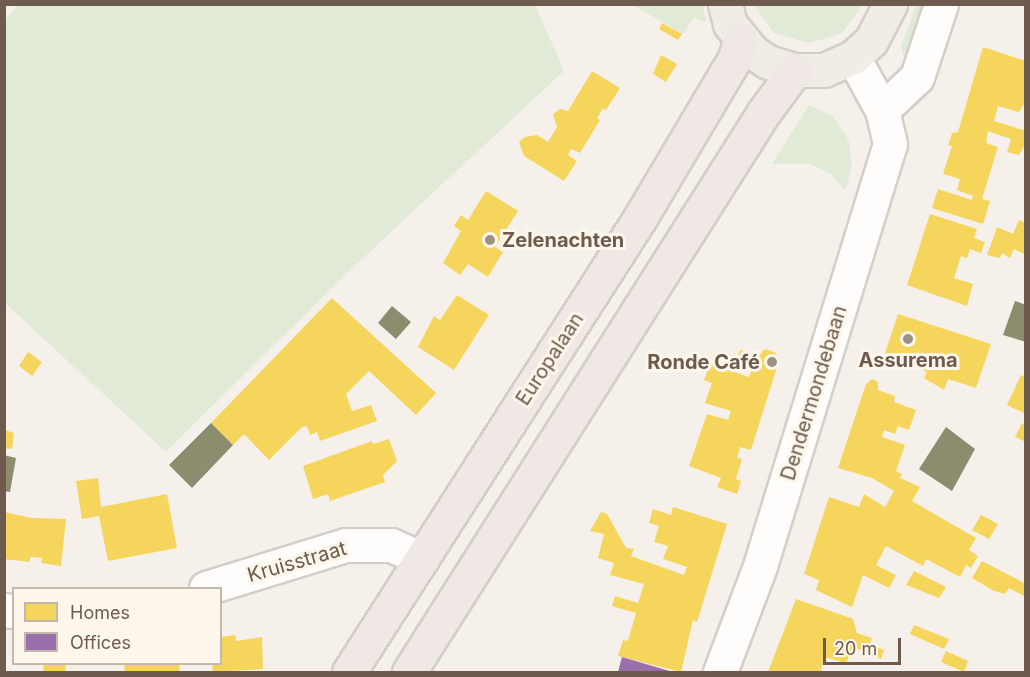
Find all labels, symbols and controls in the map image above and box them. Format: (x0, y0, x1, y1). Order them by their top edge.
place label: Zelenachten (502, 228, 624, 252)
marker: Zelenachten (483, 233, 497, 247)
street label: Dendermondebaan (776, 303, 852, 483)
street label: Europalaan (511, 308, 589, 410)
marker: Assurema (901, 332, 915, 346)
place label: Assurema (859, 348, 957, 372)
place label: Ronde Café (647, 350, 760, 374)
marker: Ronde Café (765, 355, 779, 369)
street label: Kruisstraat (245, 536, 349, 588)
legend (12, 587, 222, 665)
text: Homes (70, 602, 130, 623)
scale bar (826, 626, 904, 664)
text: Offices (70, 632, 131, 653)
text: 20 m (834, 638, 877, 659)

